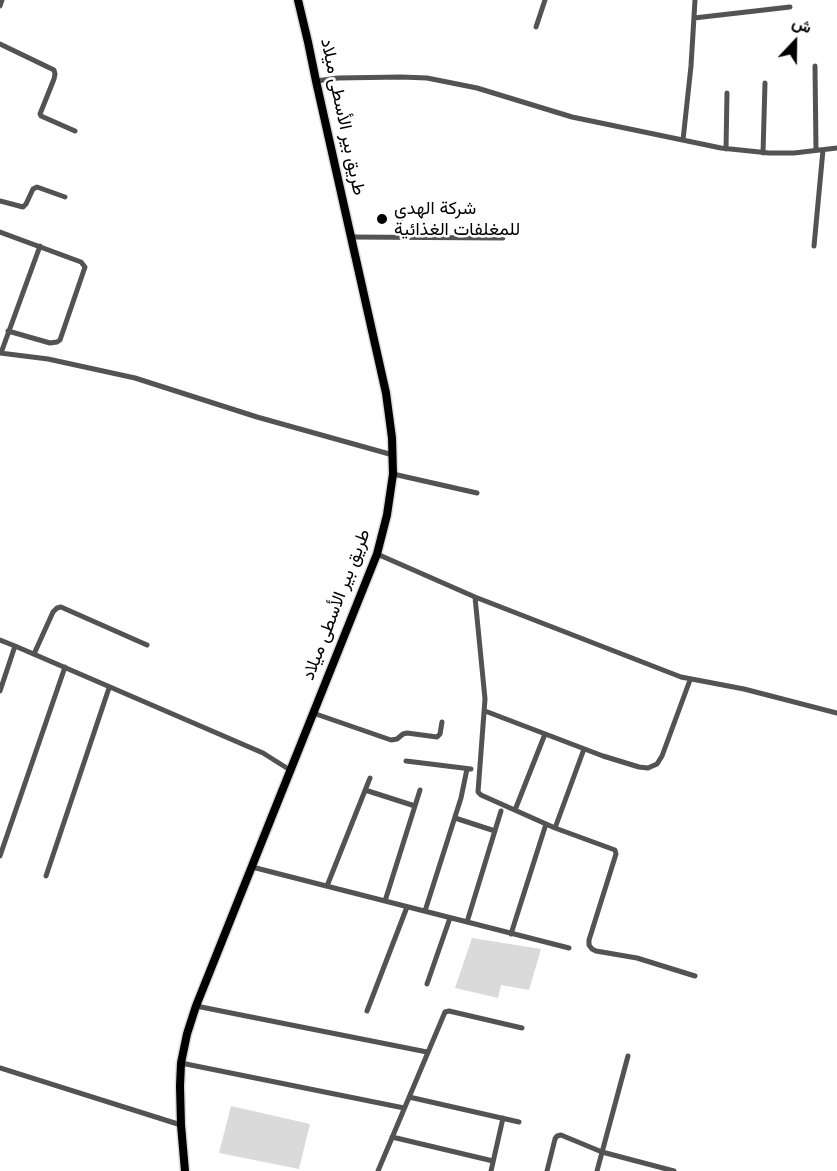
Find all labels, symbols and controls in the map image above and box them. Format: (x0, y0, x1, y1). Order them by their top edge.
text: ش (789, 11, 815, 39)
north arrow (765, 12, 825, 72)
street label: طريق بير الأسطى ميلاد (315, 37, 369, 197)
place label: شركة الهدي للمغلفات الغذائية (394, 198, 520, 240)
marker: شركة الهدي للمغلفات الغذائية (375, 212, 389, 226)
street label: طريق بير الأسطى ميلاد (298, 526, 376, 684)

